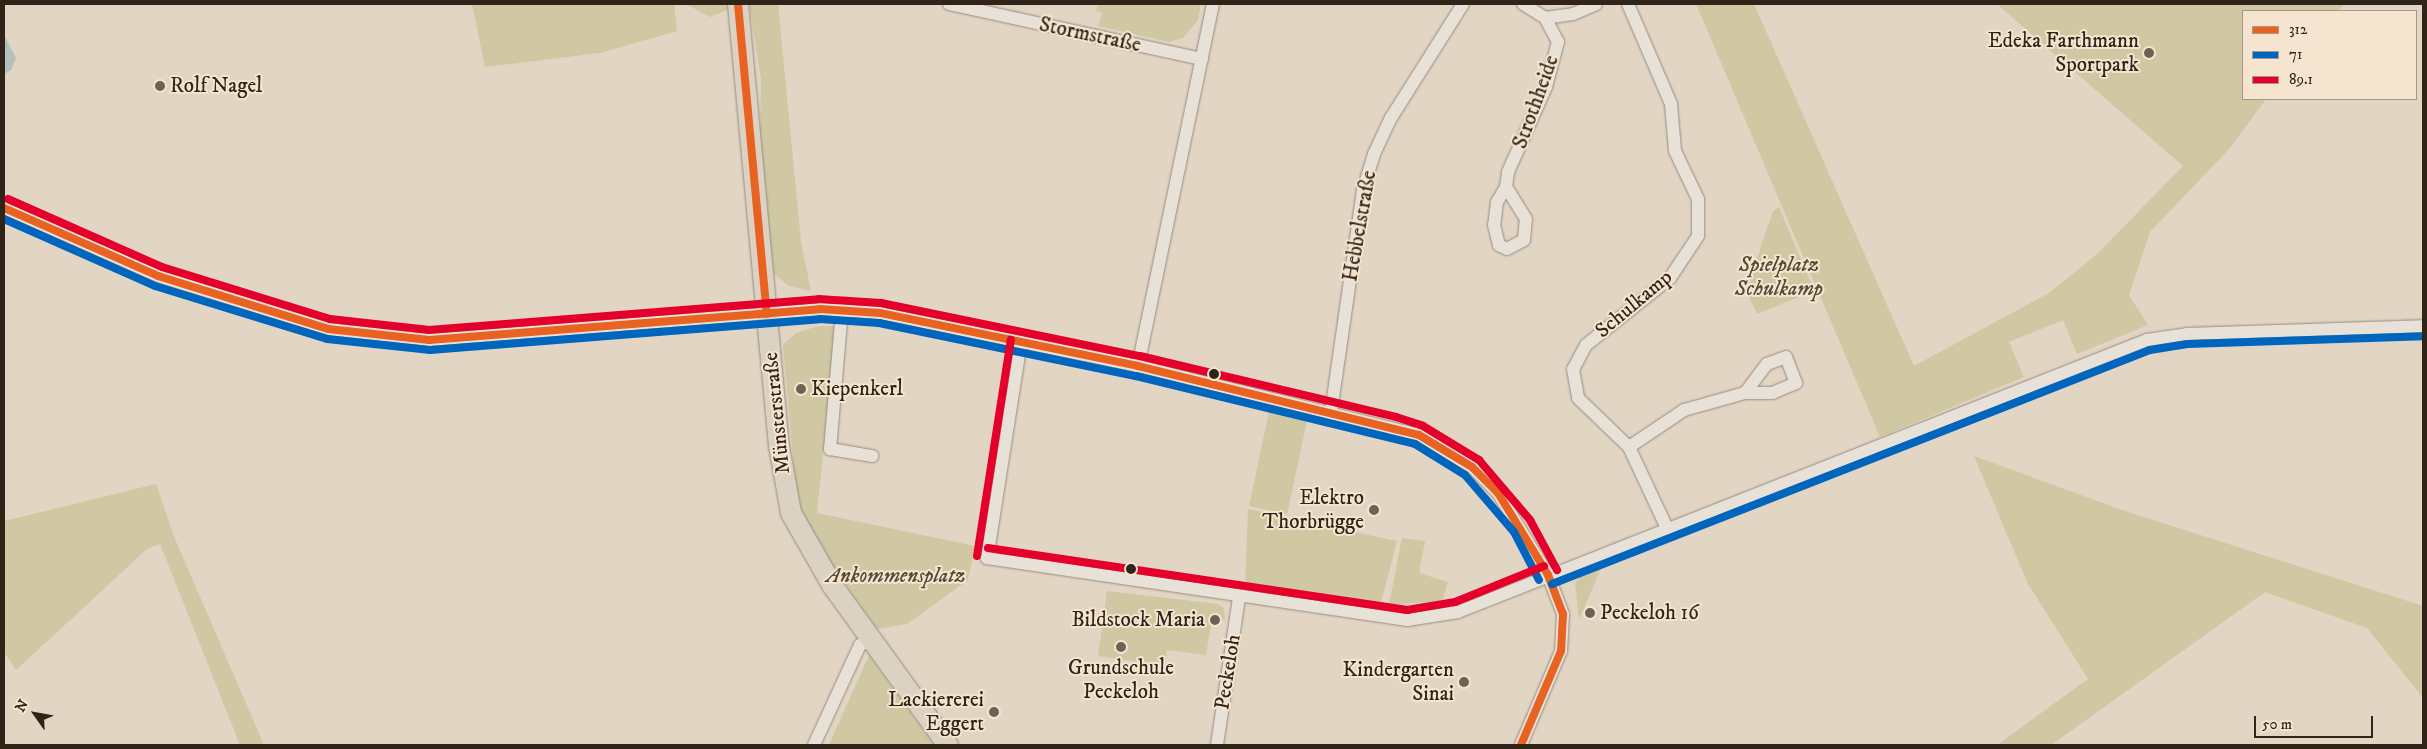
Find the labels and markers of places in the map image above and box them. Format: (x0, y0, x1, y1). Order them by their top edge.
place label: Edeka Farthmann Sportpark (1988, 28, 2139, 78)
marker: Edeka Farthmann Sportpark (2143, 47, 2155, 59)
place label: Rolf Nagel (170, 73, 262, 99)
marker: Rolf Nagel (154, 80, 166, 92)
unlabelled marker (1209, 369, 1219, 379)
place label: Kiepenkerl (811, 376, 903, 402)
marker: Kiepenkerl (795, 383, 807, 395)
place label: Elektro Thorbrügge (1262, 485, 1364, 535)
marker: Elektro Thorbrügge (1368, 504, 1380, 516)
unlabelled marker (1126, 564, 1136, 574)
place label: Peckeloh 16 (1600, 600, 1699, 626)
place label: Bildstock Maria (1071, 607, 1205, 633)
marker: Peckeloh 16 (1584, 607, 1596, 619)
marker: Bildstock Maria (1209, 614, 1221, 626)
marker: Grundschule Peckeloh (1115, 641, 1127, 653)
place label: Grundschule Peckeloh (1068, 655, 1174, 705)
place label: Kindergarten Sinai (1343, 657, 1454, 707)
marker: Kindergarten Sinai (1458, 676, 1470, 688)
place label: Lackiererei Eggert (888, 687, 984, 737)
marker: Lackiererei Eggert (988, 706, 1000, 718)

